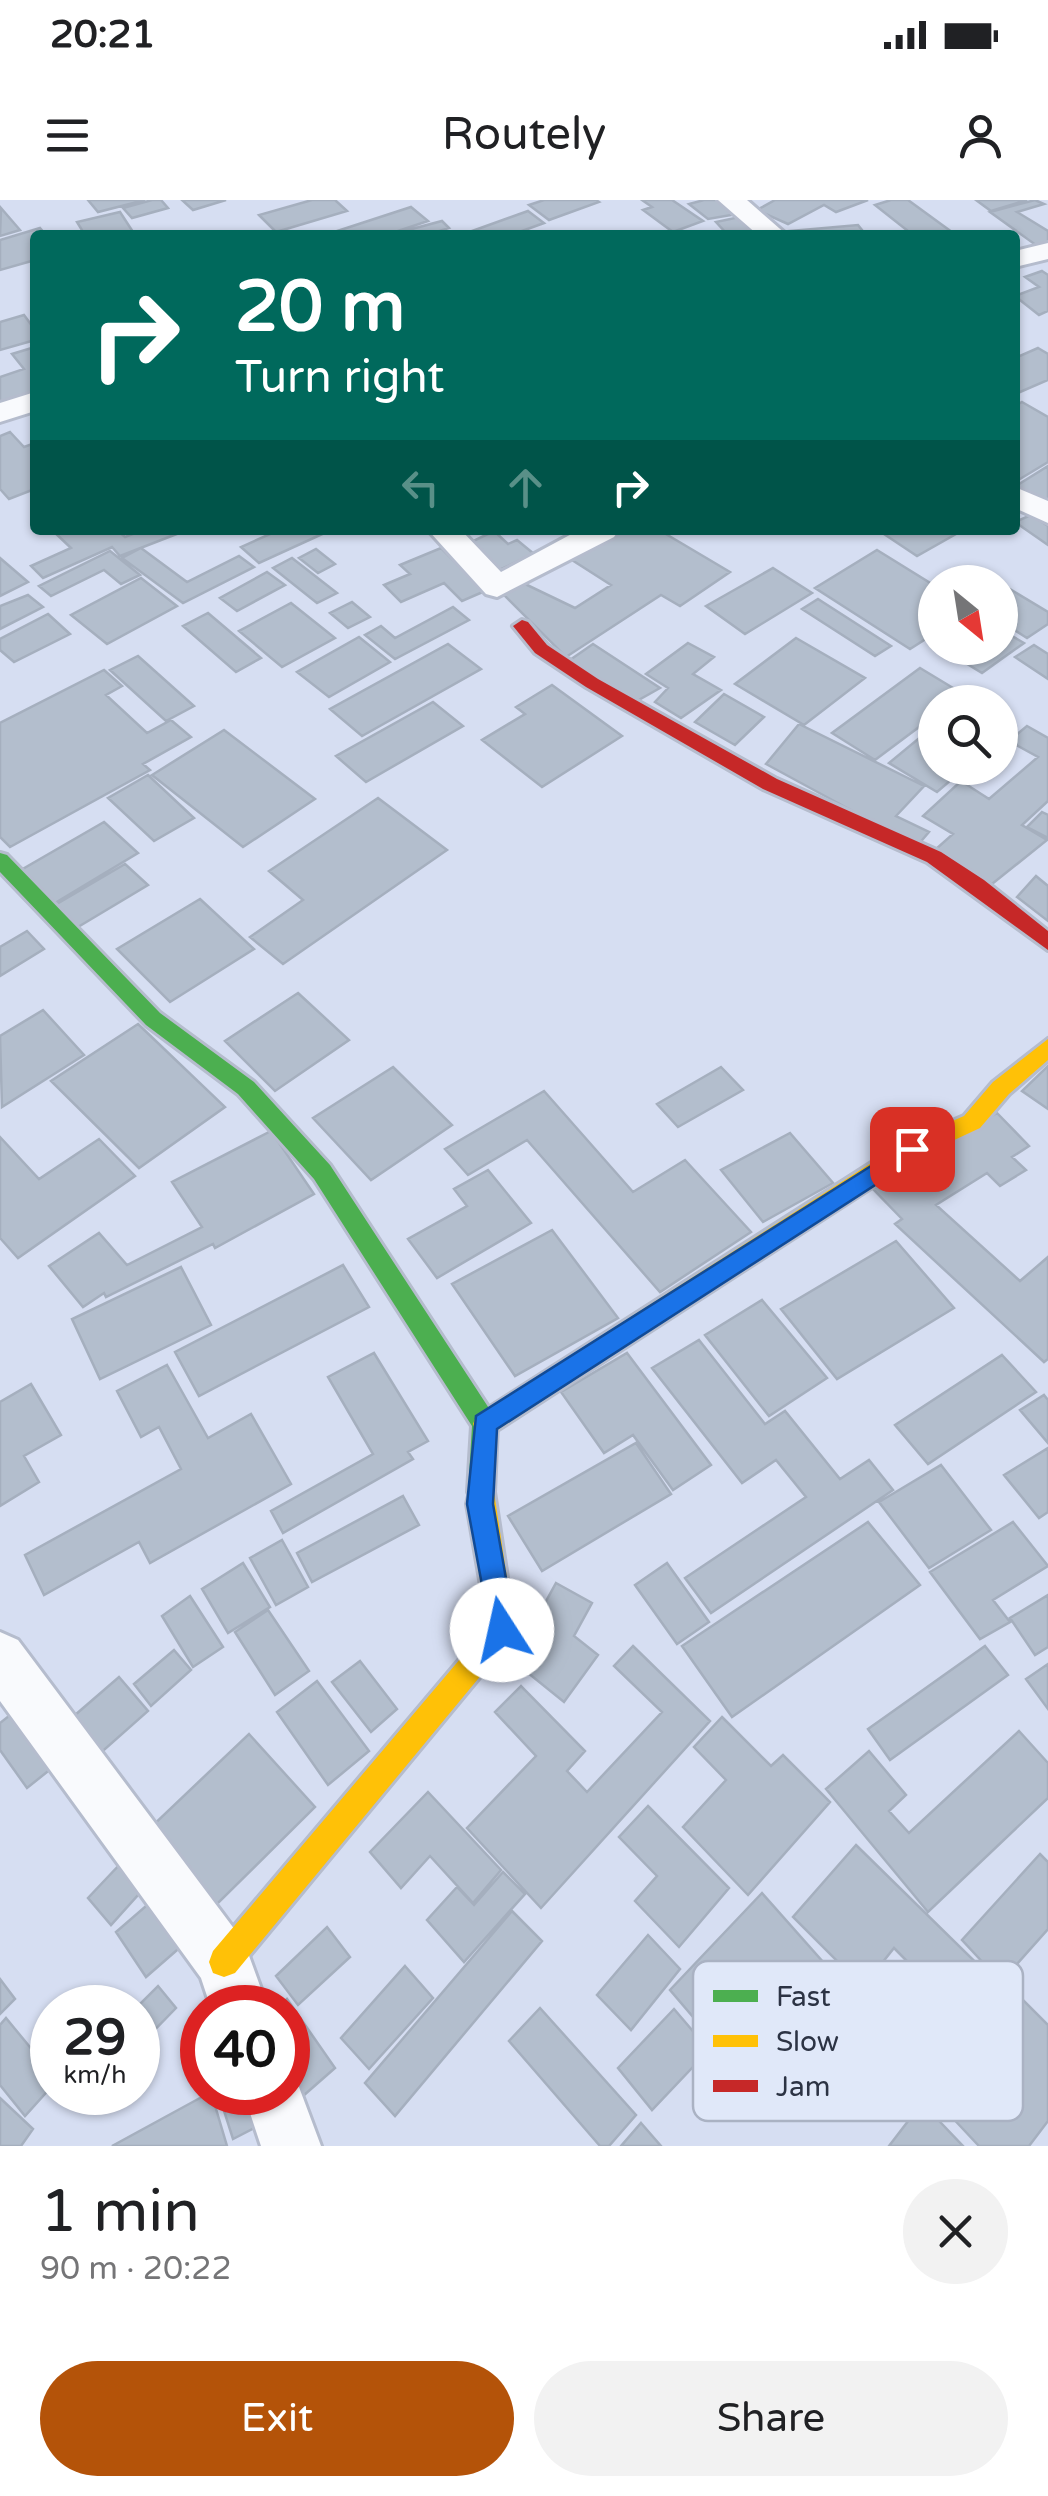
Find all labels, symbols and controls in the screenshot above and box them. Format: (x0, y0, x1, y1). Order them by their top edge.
text: 20:21 (50, 12, 155, 58)
icon: menu (40, 108, 95, 163)
text: Routely (442, 108, 606, 162)
icon: person (953, 108, 1008, 163)
text: 20 m (235, 266, 405, 350)
icon: right (70, 270, 200, 400)
text: Turn right (235, 351, 444, 405)
icon: left (393, 460, 448, 515)
icon: ahead (498, 460, 553, 515)
icon: right (603, 460, 658, 515)
north arrow (918, 565, 1018, 665)
map controls (918, 565, 1018, 785)
button: search (918, 685, 1018, 785)
pin (870, 1107, 955, 1192)
icon: arrive (885, 1122, 940, 1177)
position arrow (450, 1578, 554, 1682)
legend (693, 1961, 1023, 2121)
text: Fast (776, 1980, 831, 2014)
speed limit sign: 40 (180, 1985, 310, 2115)
text: 29 (64, 2008, 126, 2068)
text: Slow (776, 2025, 839, 2059)
text: km/h (64, 2060, 126, 2090)
text: Jam (776, 2070, 831, 2104)
text: 1 min (40, 2176, 200, 2248)
button: close (903, 2179, 1008, 2284)
text: 90 m · 20:22 (40, 2250, 232, 2288)
button: Exit (40, 2361, 514, 2476)
button: Share (534, 2361, 1008, 2476)

